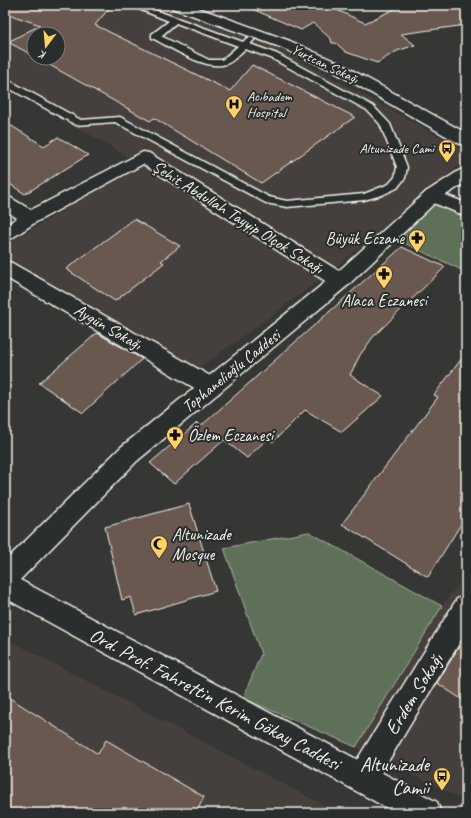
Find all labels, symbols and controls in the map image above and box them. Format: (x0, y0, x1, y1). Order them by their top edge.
north arrow (26, 26, 66, 66)
street label: Yurtcan Sokağı (289, 41, 362, 88)
text: K (36, 47, 48, 63)
place label: Acıbadem Hospital (247, 88, 293, 121)
hospital icon: Acıbadem Hospital (224, 94, 244, 119)
bus stop icon: Altunizade Cami (437, 138, 457, 163)
place label: Altunizade Cami (360, 140, 436, 157)
street label: Şehit Abdullah Tayyip Olçok Sokağı (149, 156, 328, 279)
place label: Büyük Eczane (326, 228, 405, 249)
pharmacy icon: Büyük Eczane (407, 228, 427, 253)
pharmacy icon: Alaca Eczanesi (374, 264, 394, 289)
place label: Alaca Eczanesi (341, 290, 429, 311)
street label: Aygün Sokağı (70, 299, 146, 355)
street label: Tophanelioğlu Caddesi (178, 324, 286, 417)
pharmacy icon: Özlem Eczanesi (165, 425, 185, 450)
place label: Özlem Eczanesi (188, 425, 275, 446)
place label: Altunizade Mosque (172, 524, 232, 565)
mosque icon: Altunizade Mosque (149, 534, 169, 559)
street label: Ord. Prof. Fahrettin Kerim Gökay Caddesi (85, 622, 347, 777)
street label: Erdem Sokağı (379, 648, 449, 739)
place label: Altunizade Camii (360, 752, 431, 800)
bus stop icon: Altunizade Camii (432, 766, 452, 791)

